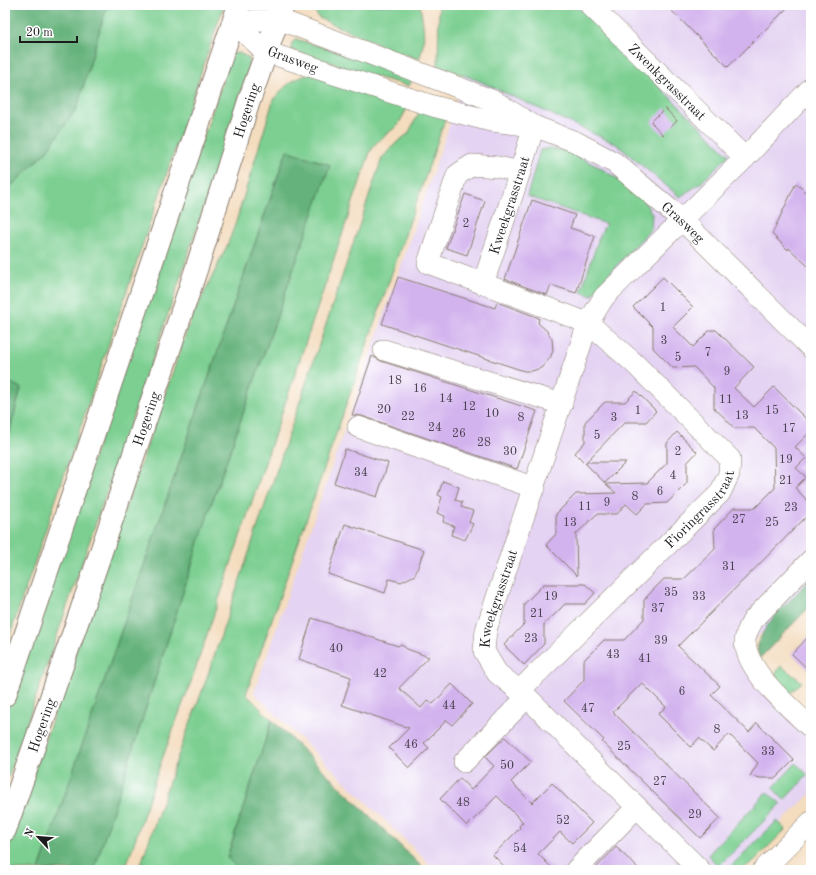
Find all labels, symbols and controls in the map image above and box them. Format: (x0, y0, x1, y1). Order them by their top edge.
scale bar (20, 18, 77, 44)
text: 20 m (26, 27, 53, 39)
street label: Zwenkgrasstraat (626, 41, 708, 123)
street label: Grasweg (265, 44, 320, 76)
street label: Hogering (232, 81, 263, 140)
street label: Kweekgrasstraat (487, 154, 532, 256)
street label: Grasweg (658, 200, 707, 246)
house number: 2 (463, 218, 469, 230)
house number: 1 (660, 302, 666, 314)
house number: 3 (661, 335, 667, 347)
house number: 7 (705, 347, 711, 359)
house number: 5 (675, 351, 682, 364)
house number: 9 (724, 366, 730, 378)
house number: 18 (388, 375, 402, 387)
house number: 16 (413, 383, 427, 395)
street label: Hogering (131, 389, 163, 448)
house number: 14 (439, 393, 453, 405)
house number: 11 (719, 394, 733, 406)
house number: 12 (462, 401, 476, 413)
house number: 20 (377, 404, 391, 416)
house number: 15 (765, 404, 779, 417)
house number: 1 (635, 405, 641, 417)
house number: 10 (485, 408, 499, 420)
house number: 13 (735, 410, 749, 422)
house number: 22 (401, 411, 415, 423)
house number: 8 (518, 412, 525, 424)
house number: 3 (611, 412, 617, 424)
house number: 24 (428, 422, 442, 434)
house number: 17 (782, 423, 796, 435)
house number: 26 (452, 428, 466, 440)
house number: 5 (594, 429, 601, 442)
house number: 28 (477, 437, 491, 449)
house number: 30 (503, 446, 517, 458)
house number: 2 (675, 446, 681, 458)
house number: 19 (779, 454, 793, 466)
house number: 34 (354, 467, 368, 479)
street label: Fioringrasstraat (663, 470, 737, 551)
house number: 4 (670, 470, 677, 482)
house number: 21 (779, 475, 793, 487)
house number: 6 (657, 486, 664, 498)
house number: 8 (632, 491, 639, 503)
house number: 9 (604, 497, 610, 509)
house number: 11 (578, 501, 592, 513)
house number: 23 (784, 502, 798, 514)
house number: 27 (732, 514, 746, 526)
house number: 25 (765, 516, 779, 529)
house number: 13 (563, 517, 577, 529)
street label: Kweekgrasstraat (478, 548, 520, 649)
house number: 31 (722, 561, 736, 573)
house number: 35 (664, 586, 678, 599)
house number: 19 (544, 591, 558, 603)
house number: 33 (692, 591, 706, 603)
house number: 37 (651, 603, 665, 615)
house number: 21 (530, 608, 544, 620)
house number: 23 (524, 633, 538, 645)
house number: 39 (654, 635, 668, 647)
house number: 40 (329, 643, 343, 655)
house number: 43 (606, 649, 620, 661)
house number: 41 (638, 653, 652, 665)
house number: 42 (373, 668, 387, 680)
house number: 6 (679, 686, 686, 698)
street label: Hogering (26, 696, 58, 755)
house number: 44 (442, 700, 456, 712)
house number: 47 (581, 703, 595, 715)
house number: 8 (714, 724, 721, 736)
house number: 46 (404, 739, 418, 751)
house number: 25 (617, 740, 631, 753)
house number: 33 (761, 746, 775, 758)
house number: 50 (500, 759, 514, 772)
house number: 27 (653, 776, 667, 788)
house number: 48 (456, 797, 470, 809)
house number: 29 (688, 809, 702, 821)
house number: 52 (556, 814, 570, 827)
north arrow (18, 817, 58, 857)
text: N (24, 827, 37, 839)
house number: 54 (513, 842, 527, 855)

